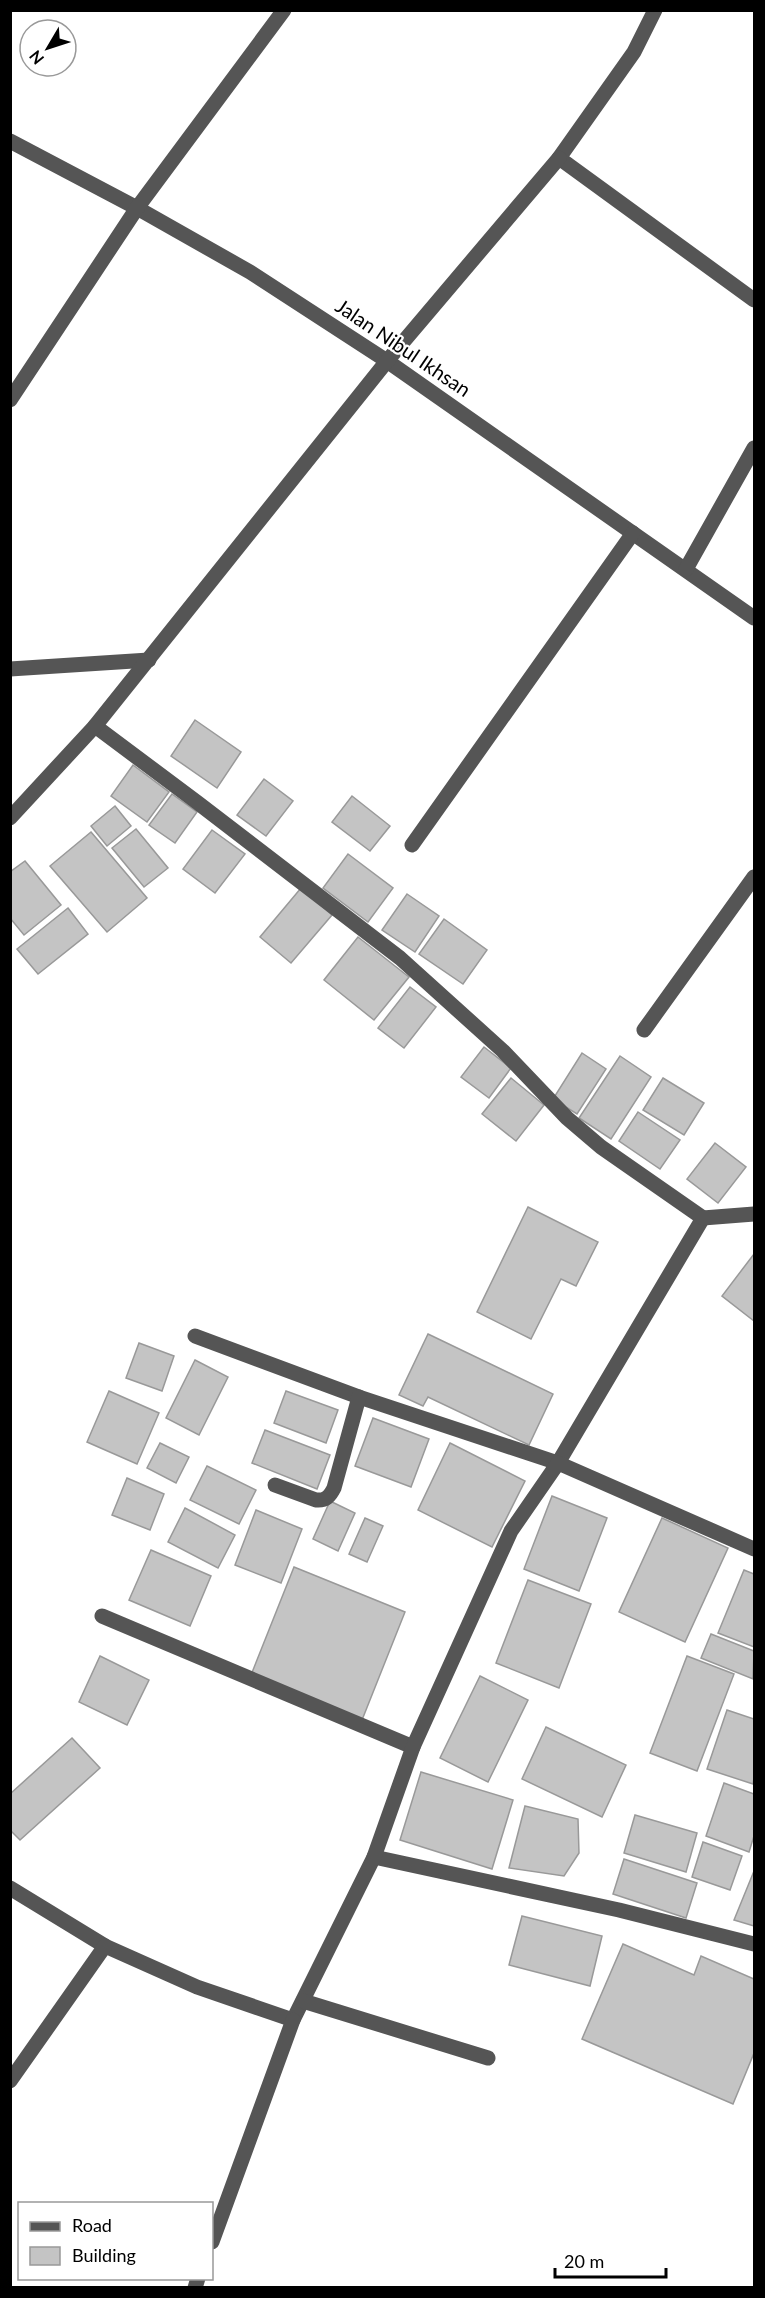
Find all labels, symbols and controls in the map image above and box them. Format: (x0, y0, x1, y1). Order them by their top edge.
north arrow (18, 18, 78, 78)
text: N (25, 47, 47, 69)
street label: Jalan Nibul Ikhsan (332, 293, 476, 401)
legend (18, 2202, 213, 2280)
text: Road (72, 2214, 112, 2236)
scale bar (555, 2241, 666, 2279)
text: Building (72, 2244, 136, 2266)
text: 20 m (564, 2250, 604, 2272)

